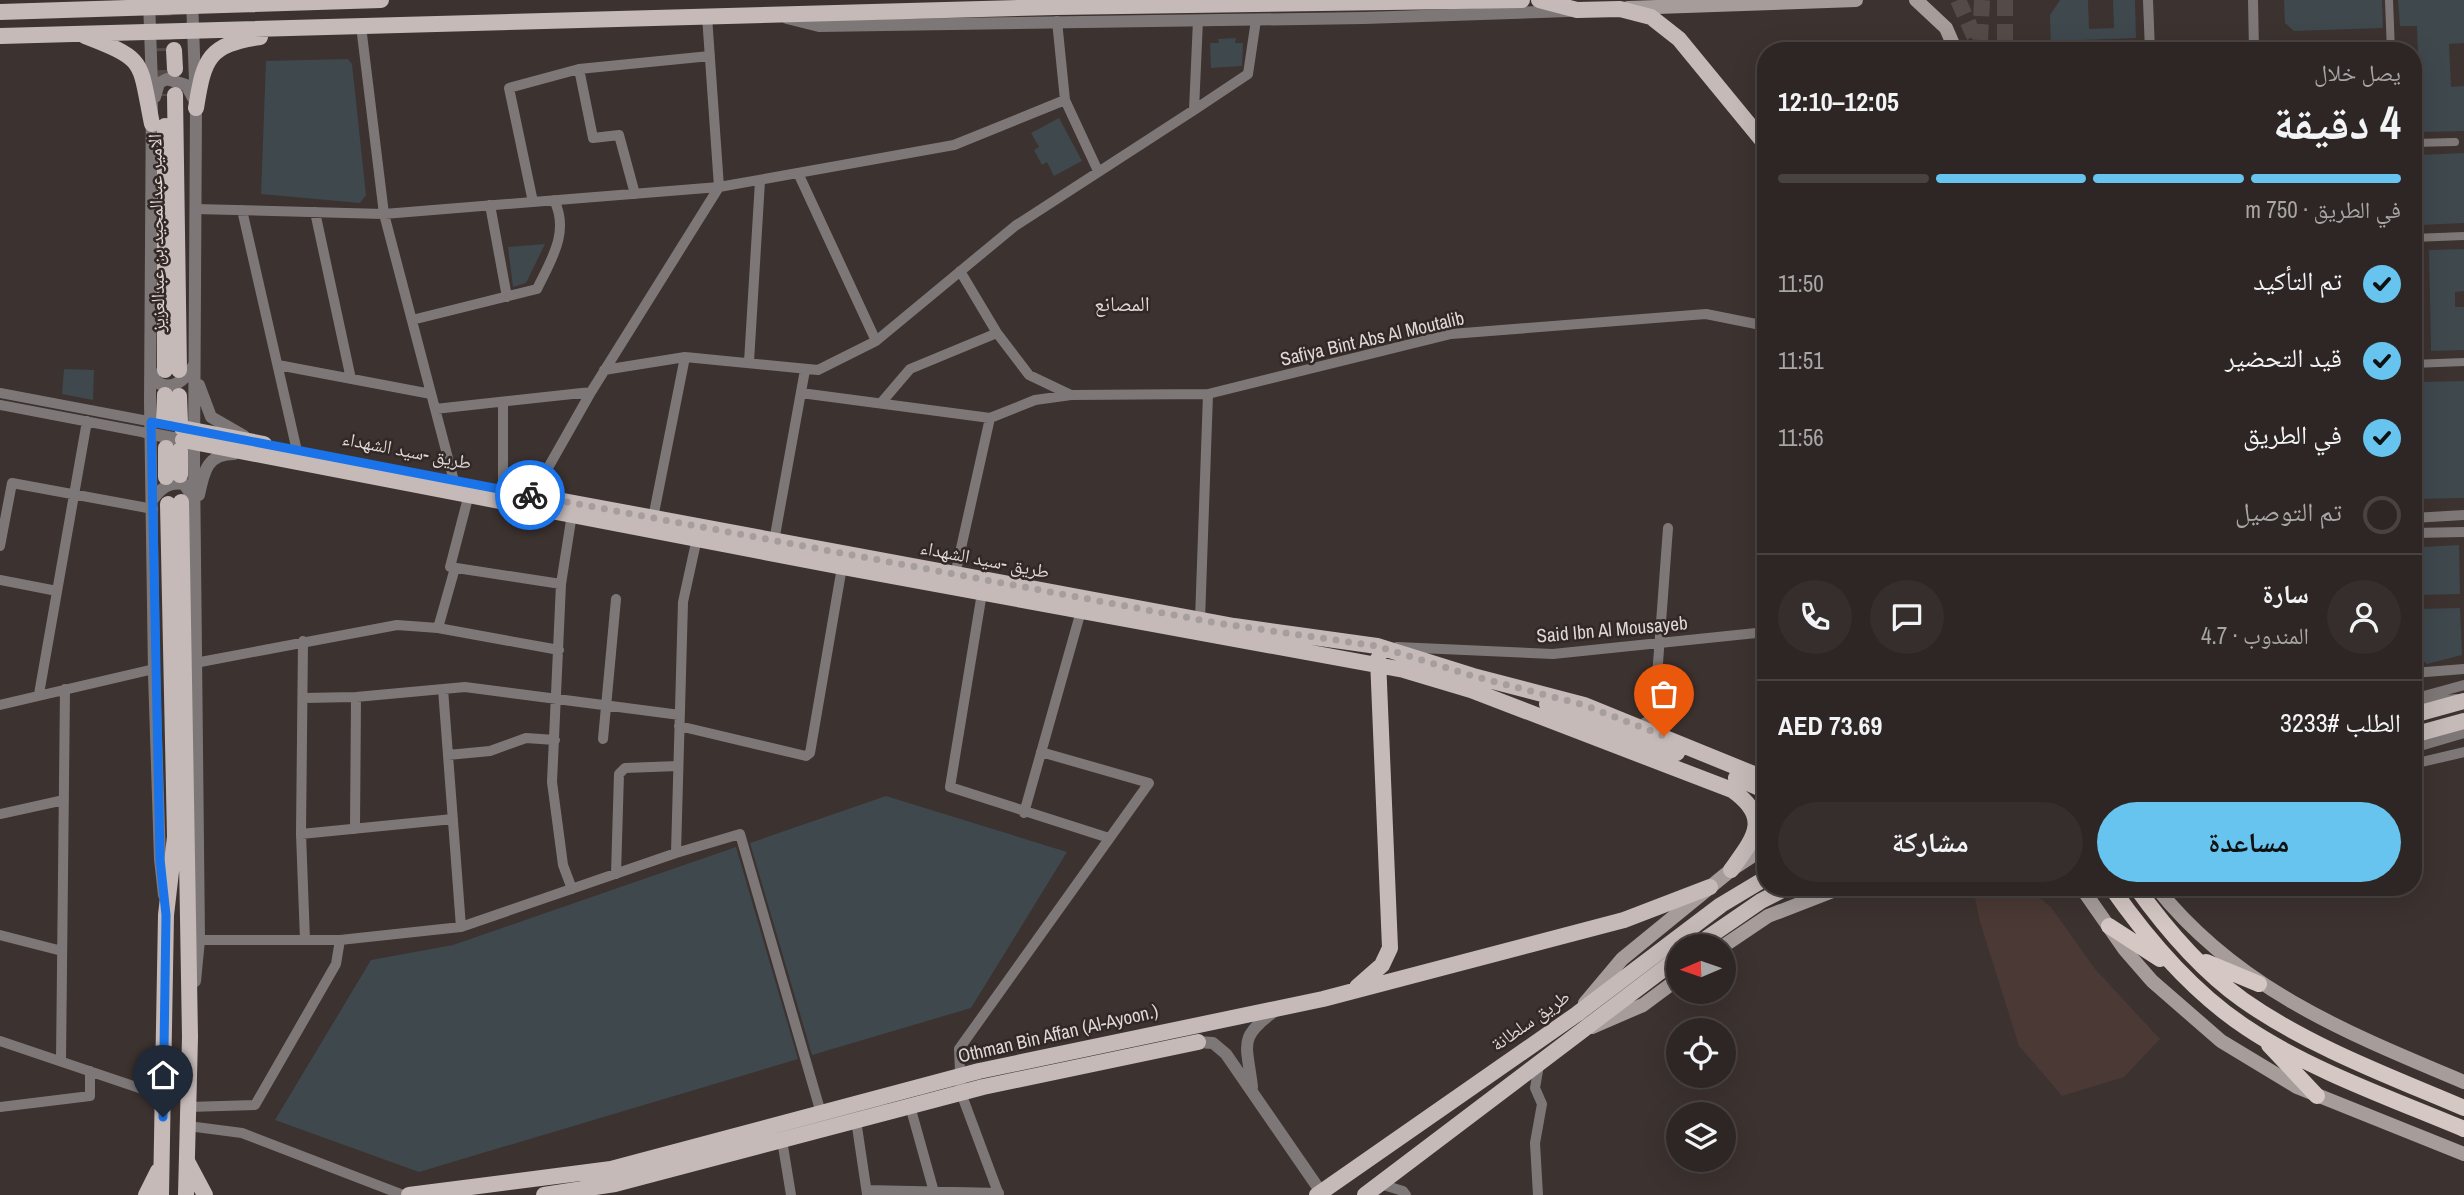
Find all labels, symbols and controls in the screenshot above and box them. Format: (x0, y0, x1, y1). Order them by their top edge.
text: يصل خلال (2314, 57, 2401, 88)
text: 12:05–12:10 (1778, 84, 1899, 119)
text: 4 دقيقة (2273, 91, 2401, 153)
street label: الامير عبدالمجيد بن عبدالعزيز (141, 134, 171, 333)
text: في الطريق · 750 m (2245, 194, 2401, 225)
text: تم التأكيد (2253, 263, 2342, 298)
icon: check (2363, 265, 2401, 303)
text: 11:50 (1778, 268, 1824, 299)
district label: المصانع (1094, 289, 1150, 318)
street label: Safiya Bint Abs Al Moutalib (1278, 304, 1466, 372)
text: قيد التحضير (2225, 340, 2342, 375)
icon: check (2363, 342, 2401, 380)
text: 11:51 (1778, 345, 1824, 376)
text: في الطريق (2243, 417, 2342, 452)
icon: check (2363, 419, 2401, 457)
text: 11:56 (1778, 422, 1824, 453)
street label: طريق -سيد الشهداء (340, 425, 474, 475)
courier (495, 460, 565, 530)
icon: bike (511, 476, 549, 514)
text: تم التوصيل (2235, 494, 2342, 529)
street label: طريق -سيد الشهداء (918, 534, 1052, 584)
text: سارة (2262, 576, 2309, 611)
button: phone (1778, 580, 1852, 654)
button: chat (1870, 580, 1944, 654)
button: person (2327, 580, 2401, 654)
street label: Said Ibn Al Mousayeb (1535, 609, 1689, 649)
text: المندوب · 4.7 (2201, 620, 2309, 651)
pin (1634, 664, 1694, 736)
icon: bag (1645, 675, 1683, 713)
text: الطلب #3233 (2280, 705, 2401, 740)
text: AED 73.69 (1778, 708, 1882, 743)
button: مشاركة (1778, 802, 2083, 882)
button: مساعدة (2097, 802, 2401, 882)
north arrow (1666, 934, 1736, 1004)
map controls (1666, 934, 1736, 1172)
street label: طريق سلطانة (1485, 983, 1575, 1057)
street label: Othman Bin Affan (Al-Ayoon.) (955, 997, 1161, 1069)
button: locate (1666, 1018, 1736, 1088)
pin (133, 1045, 193, 1117)
icon: home (144, 1056, 182, 1094)
button: layers (1666, 1102, 1736, 1172)

